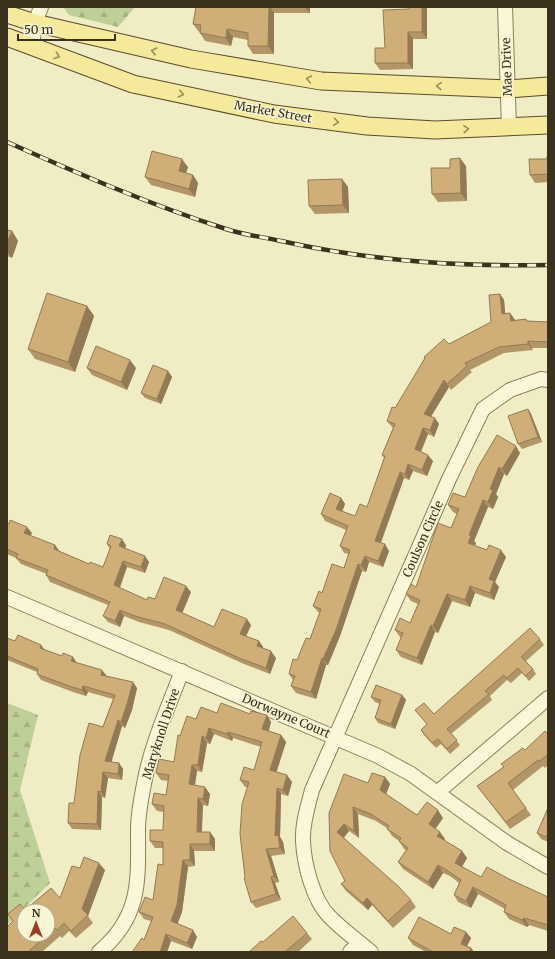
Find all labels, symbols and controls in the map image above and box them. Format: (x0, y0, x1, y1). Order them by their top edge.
scale bar (18, 16, 115, 42)
text: 50 m (24, 22, 53, 37)
street label: Mae Drive (498, 37, 515, 97)
one-way arrow (151, 47, 157, 55)
one-way arrow (53, 52, 60, 60)
one-way arrow (306, 75, 313, 84)
one-way arrow (436, 81, 442, 90)
one-way arrow (177, 90, 184, 98)
street label: Market Street (233, 97, 314, 126)
one-way arrow (333, 117, 339, 126)
one-way arrow (463, 124, 469, 133)
street label: Coulson Circle (399, 498, 446, 579)
street label: Maryknoll Drive (139, 687, 182, 781)
street label: Dorwayne Court (240, 690, 333, 741)
north arrow (16, 903, 56, 943)
text: N (32, 906, 41, 920)

